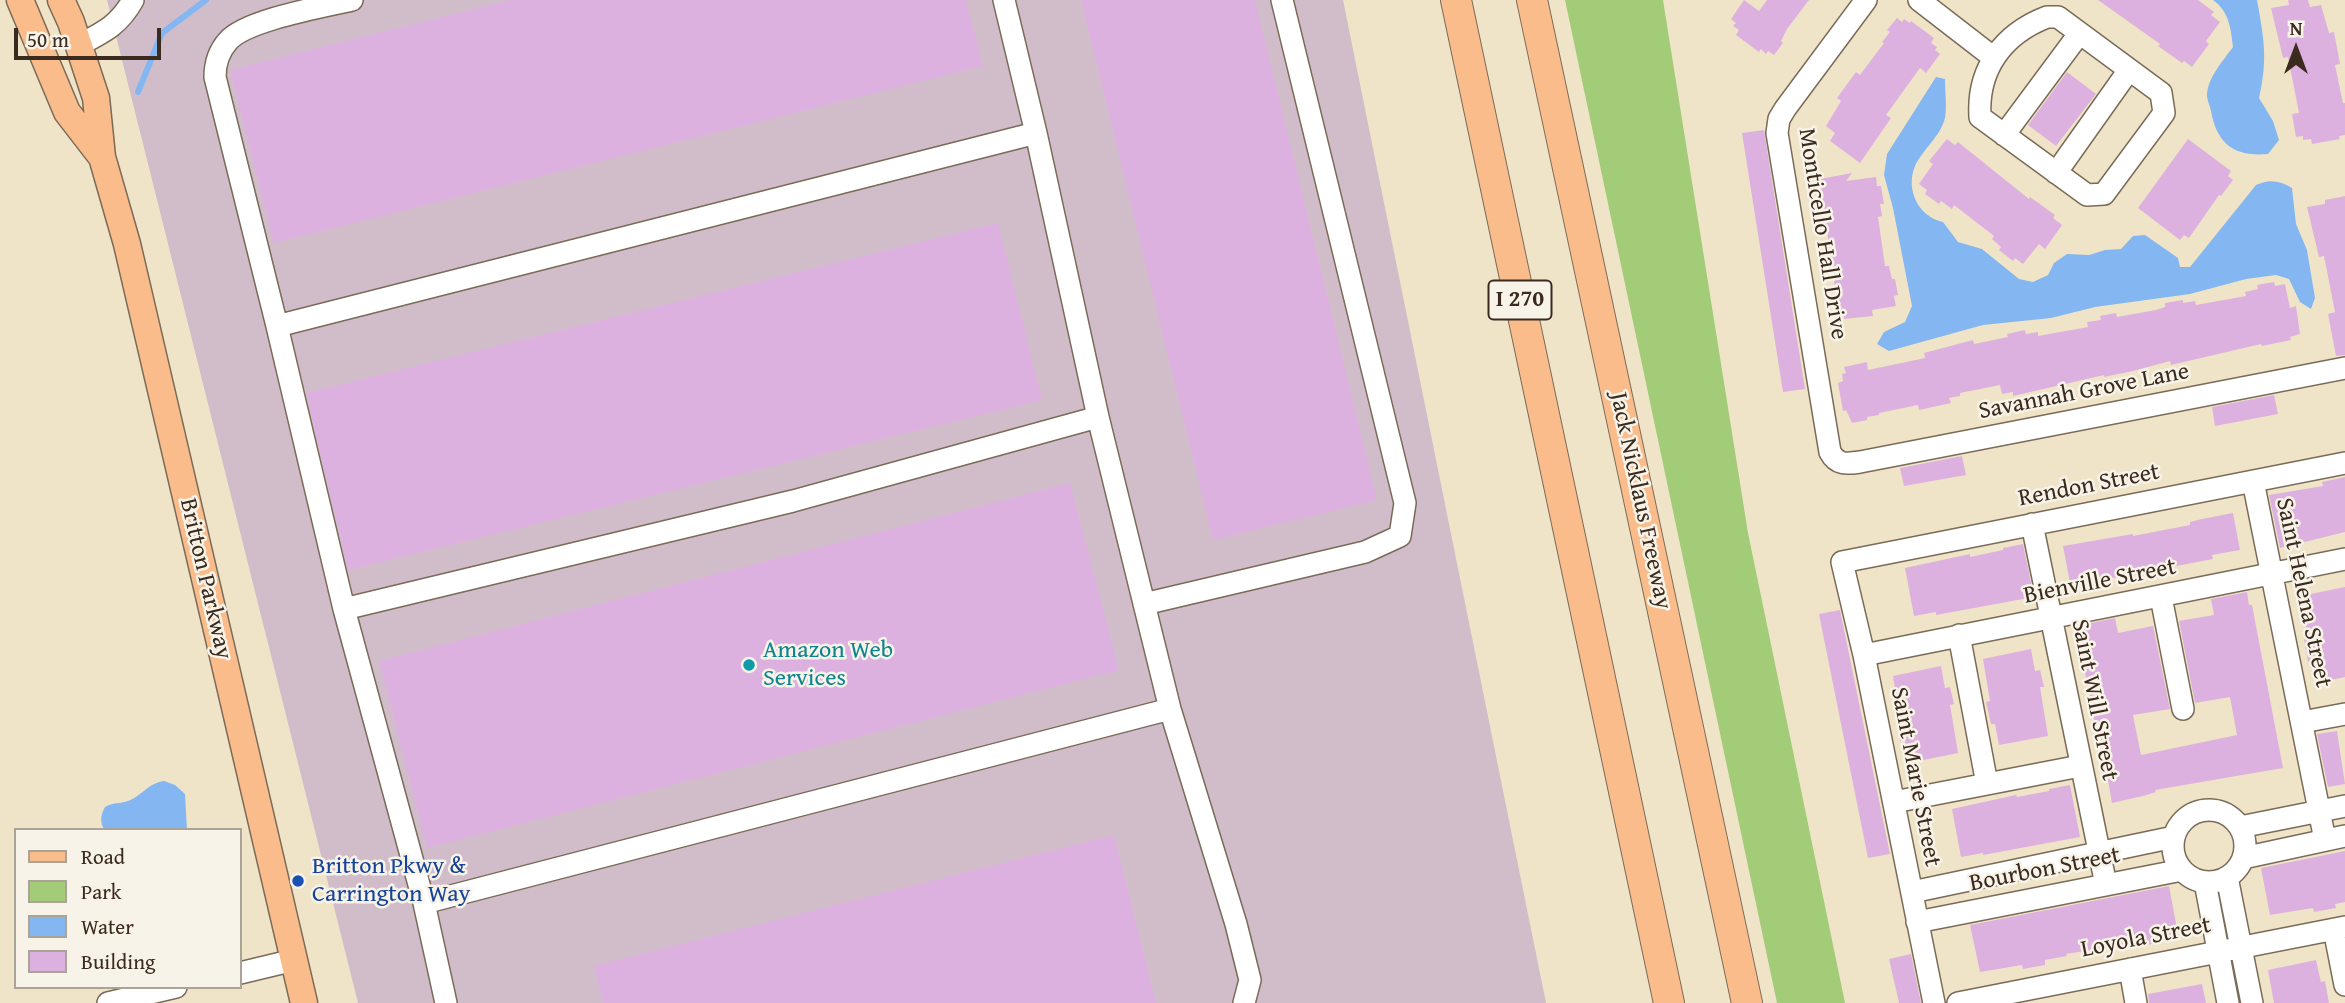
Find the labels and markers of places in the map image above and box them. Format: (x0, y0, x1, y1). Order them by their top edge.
place label: Amazon Web Services (763, 637, 893, 693)
marker: Amazon Web Services (741, 657, 757, 673)
place label: Britton Pkwy & Carrington Way (312, 853, 471, 909)
marker: Britton Pkwy & Carrington Way (290, 873, 306, 889)

